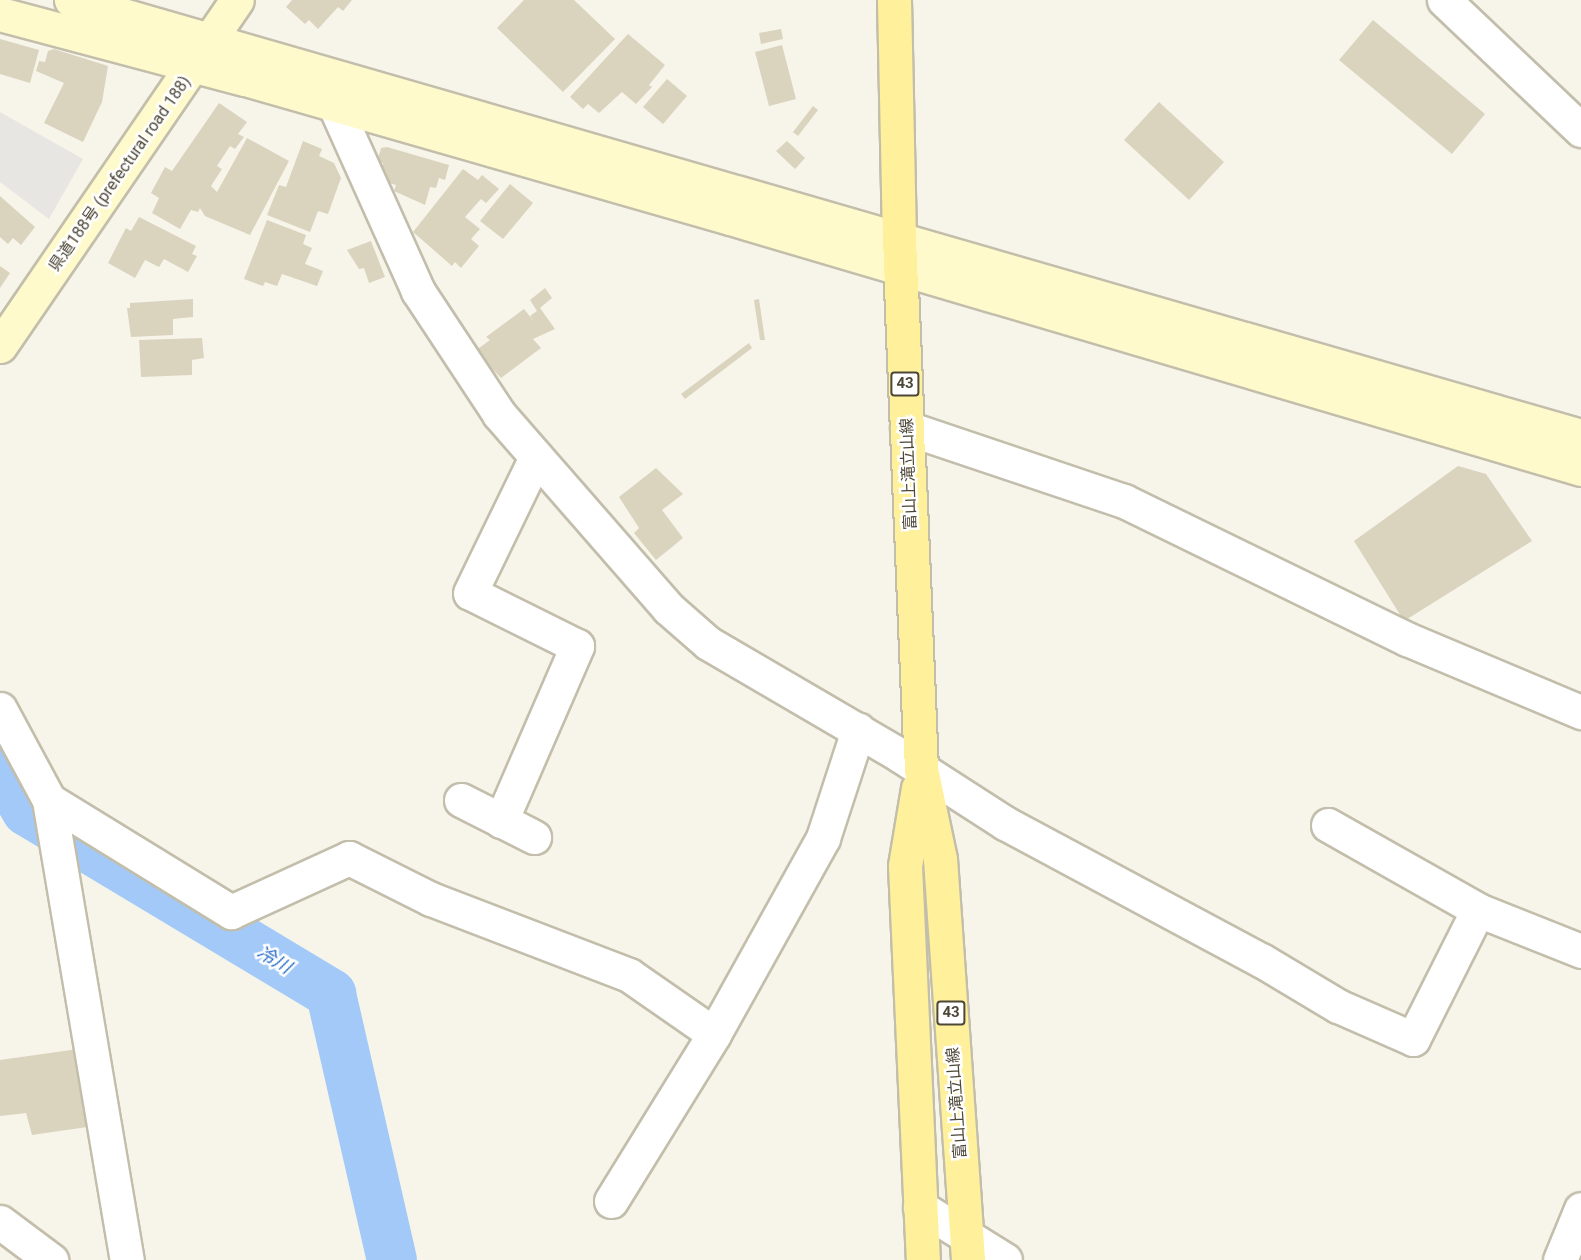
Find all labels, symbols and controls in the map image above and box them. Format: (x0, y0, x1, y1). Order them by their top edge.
street label: 県道188号 (prefectural road 188) (45, 73, 195, 275)
road number: 43 (890, 372, 920, 396)
street label: 富山上滝立山線 (897, 418, 921, 530)
water label: 冷川 (253, 941, 295, 979)
road number: 43 (936, 1001, 966, 1025)
street label: 富山上滝立山線 (944, 1046, 970, 1160)

